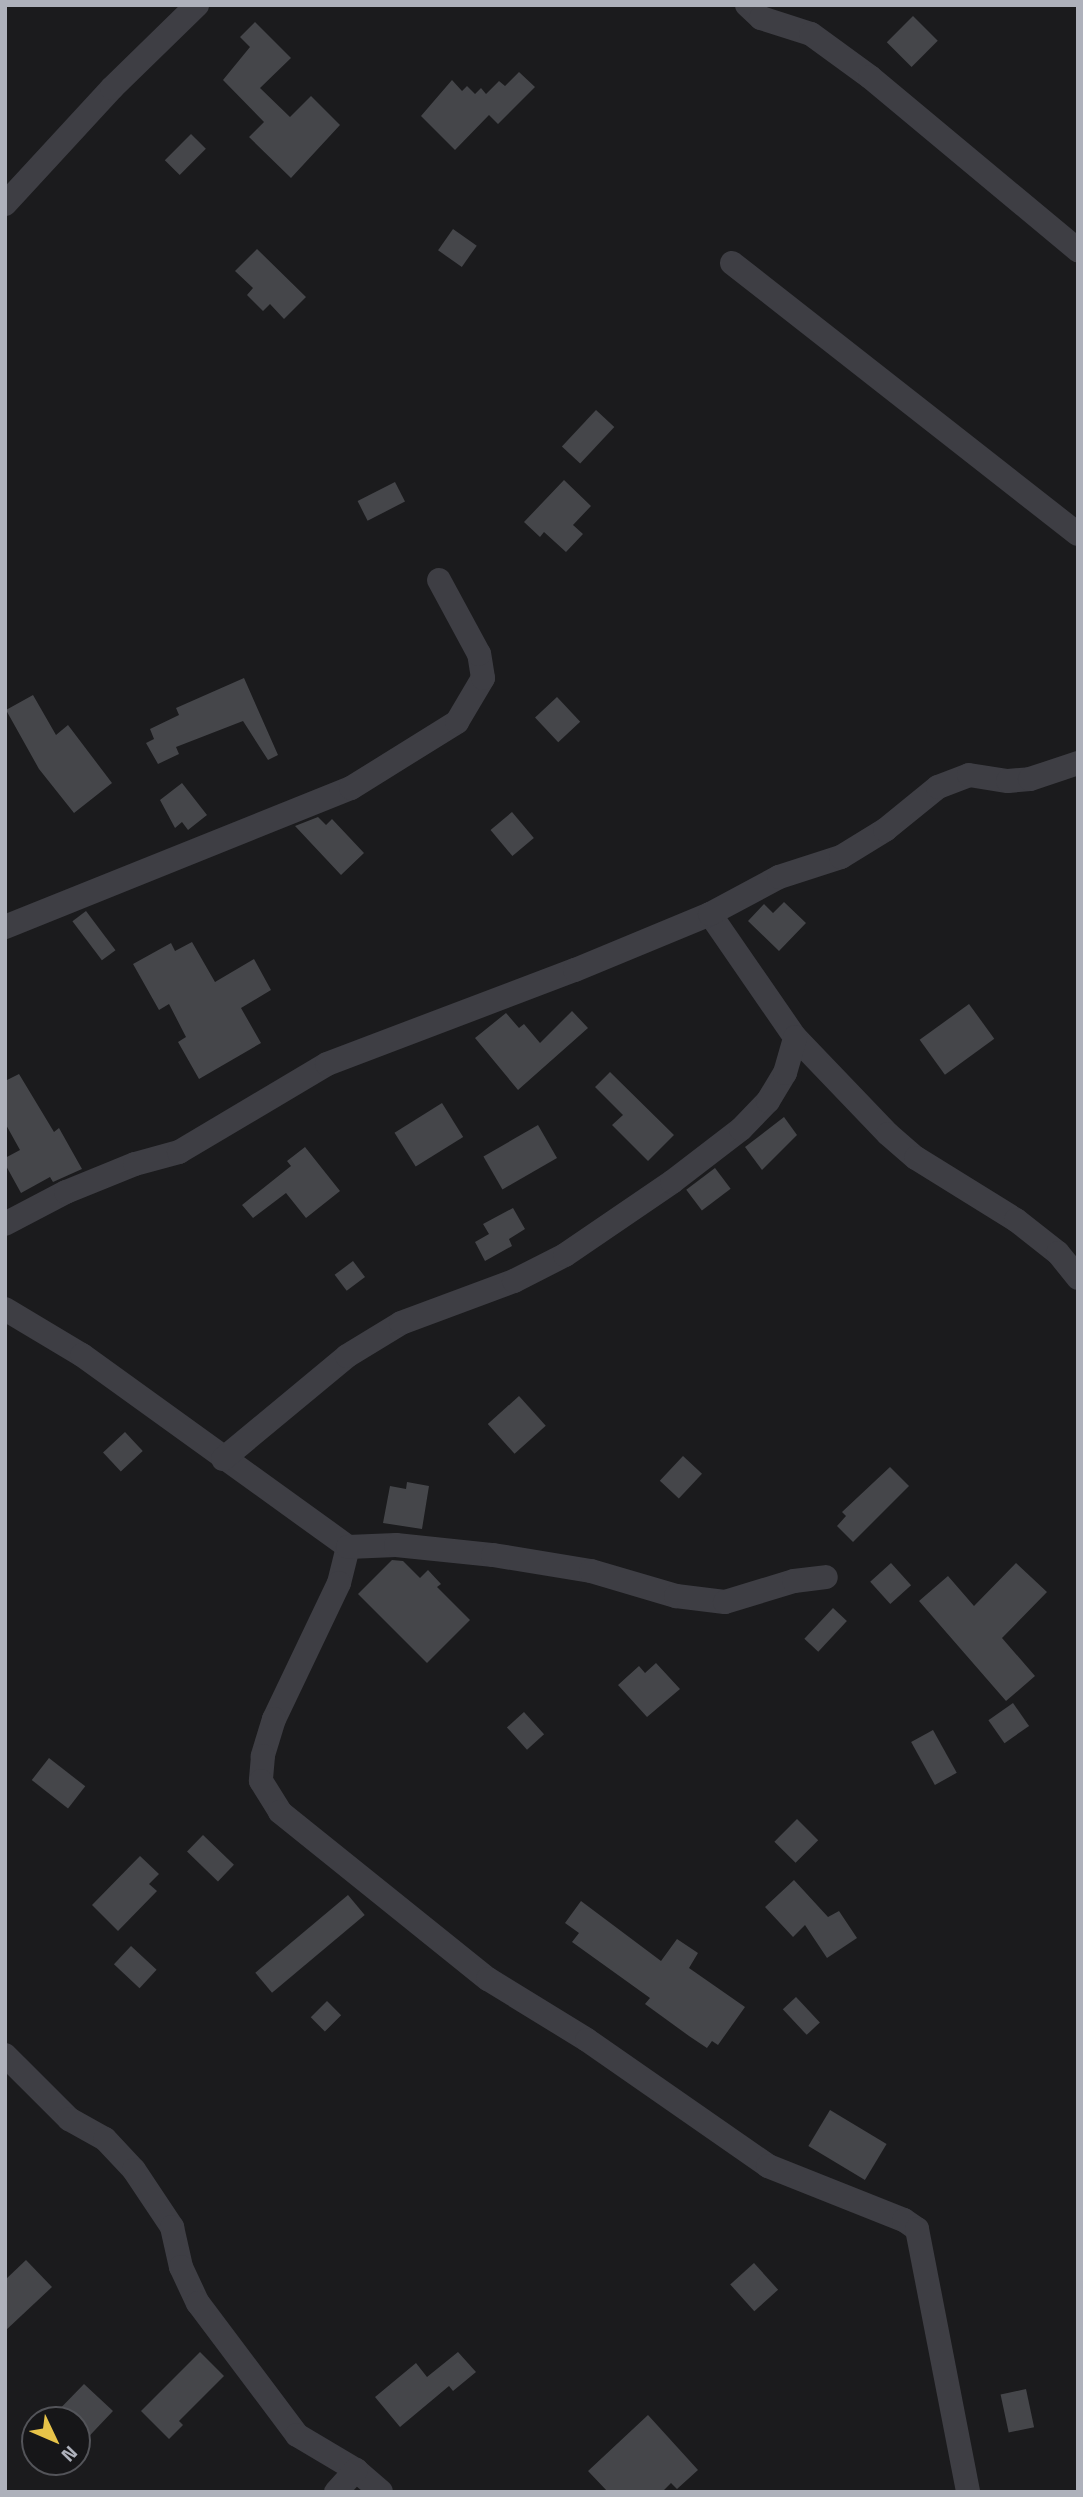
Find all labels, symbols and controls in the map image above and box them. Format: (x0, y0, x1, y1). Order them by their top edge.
north arrow (21, 2406, 91, 2476)
text: N (55, 2440, 85, 2469)

